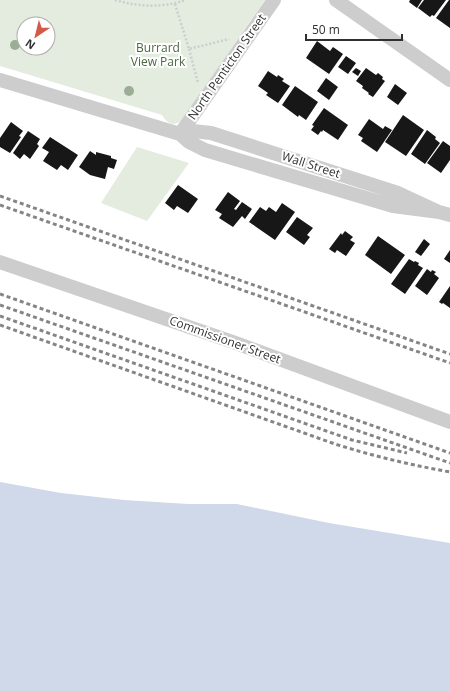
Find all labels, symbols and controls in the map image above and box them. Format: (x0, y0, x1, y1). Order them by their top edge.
street label: North Penticton Street (184, 10, 270, 123)
north arrow (16, 16, 56, 56)
scale bar (306, 16, 402, 42)
text: 50 m (312, 21, 340, 38)
text: N (22, 36, 38, 53)
park label: Burrard View Park (131, 39, 186, 70)
street label: Wall Street (280, 147, 343, 182)
street label: Commissioner Street (167, 311, 283, 368)

